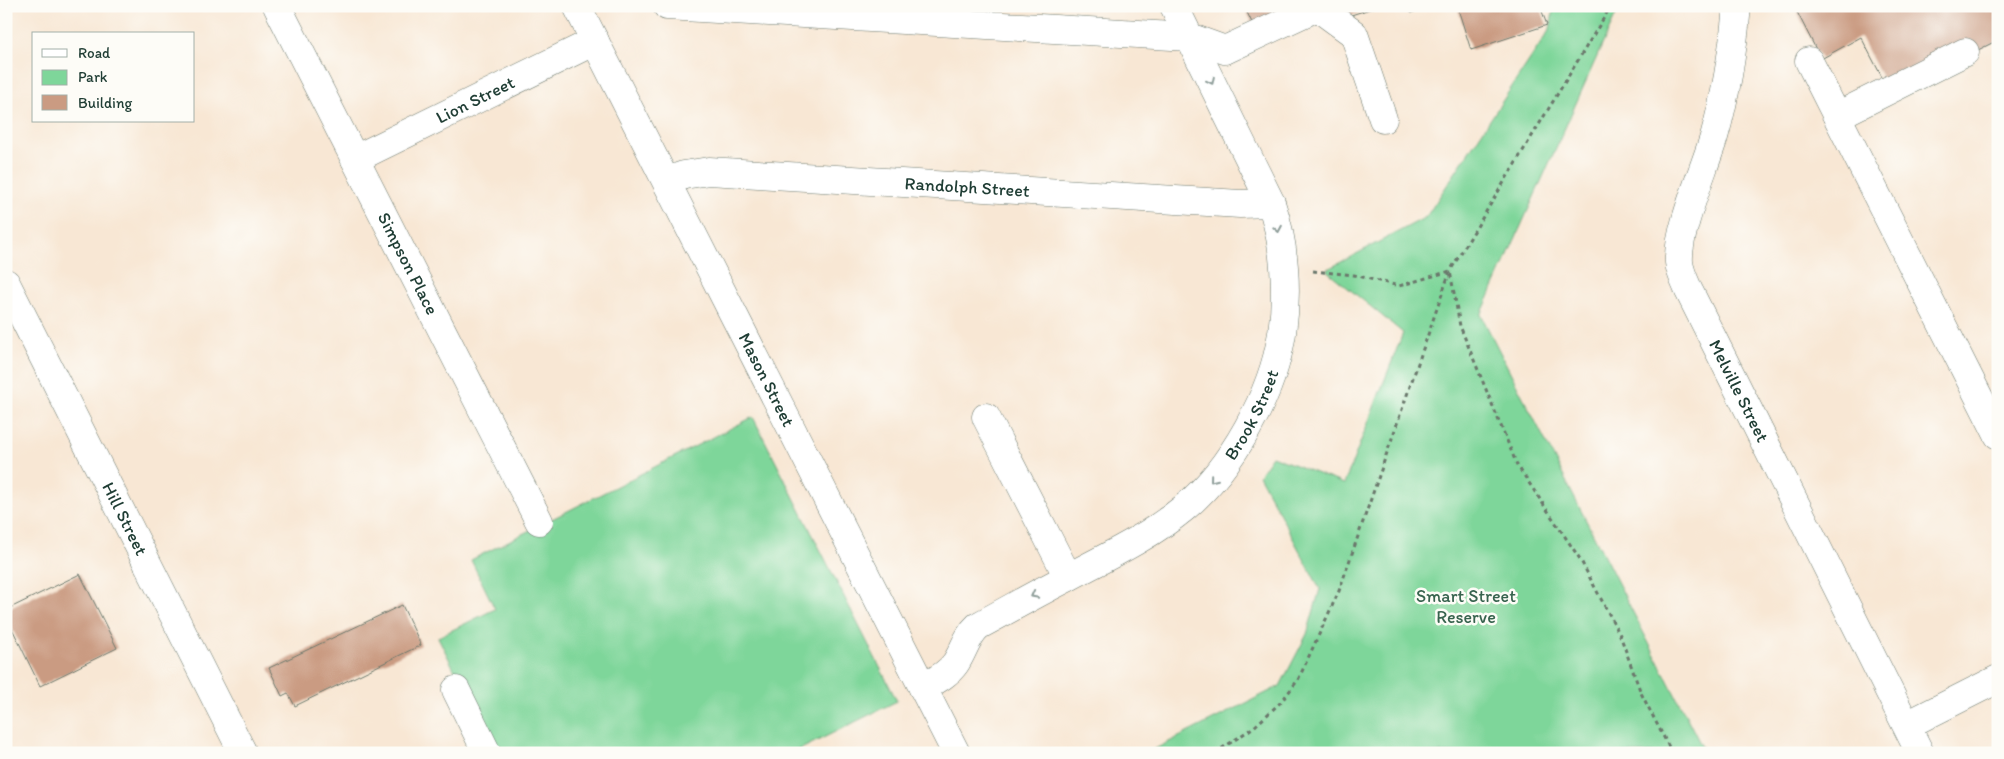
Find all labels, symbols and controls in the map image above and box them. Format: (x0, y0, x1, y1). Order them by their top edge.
legend (32, 32, 195, 122)
text: Road (78, 44, 111, 62)
text: Park (78, 68, 108, 86)
street label: Lion Street (432, 71, 519, 129)
one-way arrow (1205, 76, 1215, 85)
text: Building (78, 94, 132, 112)
street label: Randolph Street (904, 172, 1031, 202)
street label: Simpson Place (373, 209, 443, 318)
one-way arrow (1273, 224, 1283, 233)
street label: Mason Street (734, 329, 800, 431)
street label: Melville Street (1704, 336, 1774, 446)
street label: Brook Street (1220, 367, 1284, 464)
one-way arrow (1211, 473, 1219, 482)
street label: Hill Street (97, 478, 153, 559)
park label: Smart Street Reserve (1416, 585, 1516, 628)
one-way arrow (1031, 589, 1040, 599)

